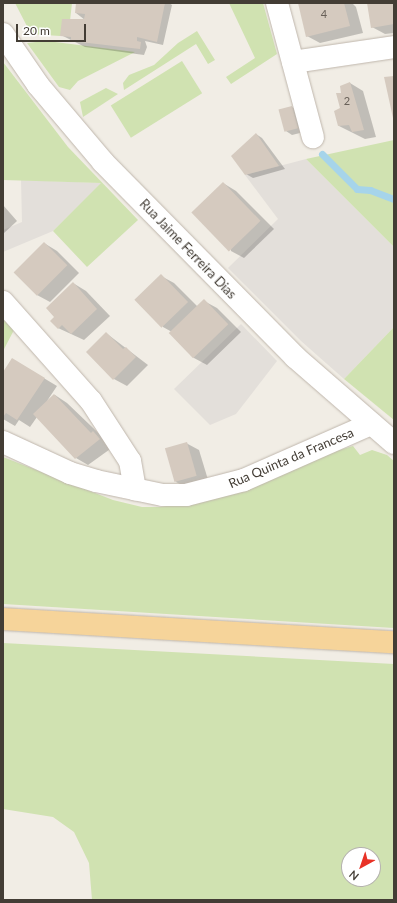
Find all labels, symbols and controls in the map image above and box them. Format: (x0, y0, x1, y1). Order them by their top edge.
house number: 4 (321, 7, 327, 21)
scale bar (18, 16, 88, 42)
text: 20 m (23, 23, 50, 38)
house number: 2 (344, 94, 350, 108)
street label: Rua Jaime Ferreira Dias (136, 196, 240, 302)
street label: Rua Quinta da Francesa (226, 425, 356, 491)
north arrow (341, 847, 381, 887)
text: N (346, 868, 361, 884)

